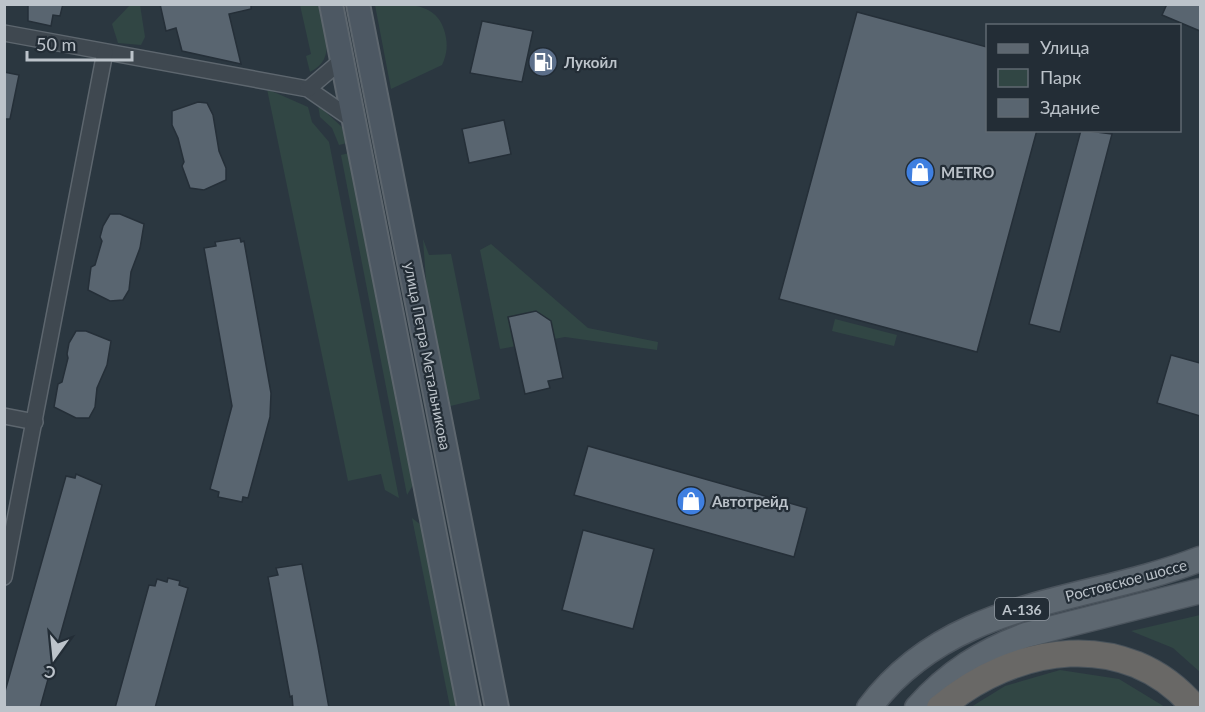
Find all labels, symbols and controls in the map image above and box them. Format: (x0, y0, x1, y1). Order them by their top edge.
scale bar (27, 24, 132, 62)
legend (986, 24, 1181, 132)
text: 50 m (36, 33, 76, 55)
text: Улица (1040, 36, 1090, 58)
fuel station icon: Лукойл (527, 46, 559, 78)
place label: Лукойл (563, 53, 617, 71)
text: Парк (1040, 66, 1082, 88)
text: Здание (1040, 96, 1100, 118)
shop icon: METRO (904, 156, 936, 188)
place label: METRO (941, 163, 994, 181)
street label: улица Петра Метальникова (401, 260, 455, 452)
shop icon: Автотрейд (675, 485, 707, 517)
place label: Автотрейд (711, 492, 789, 510)
street label: Ростовское шоссе (1063, 555, 1189, 605)
road number: А-136 (995, 598, 1049, 620)
north arrow (24, 628, 84, 688)
text: С (42, 662, 58, 684)

